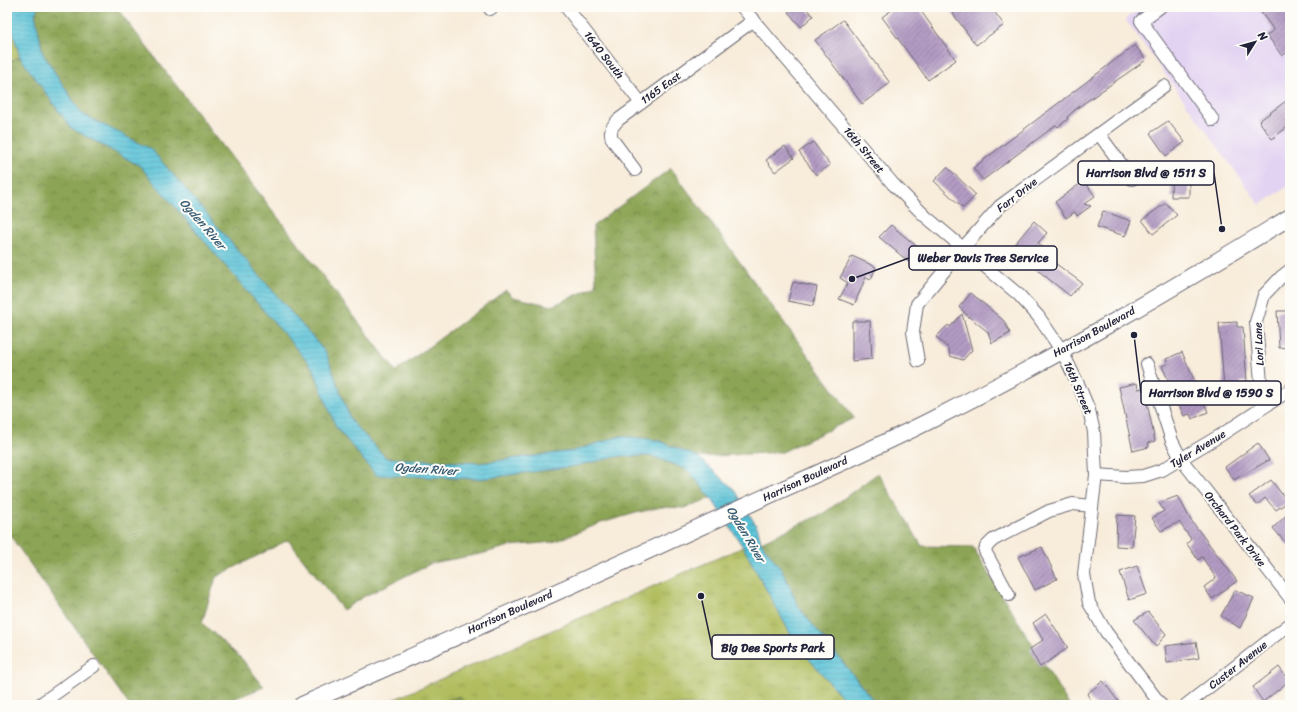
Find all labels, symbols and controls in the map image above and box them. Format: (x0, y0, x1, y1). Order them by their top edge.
north arrow (1235, 22, 1275, 62)
street label: 1640 South (579, 27, 629, 83)
text: N (1252, 27, 1273, 45)
street label: 1165 East (636, 66, 686, 109)
street label: 16th Street (839, 122, 890, 178)
callout: Harrison Blvd @ 1511 S (1078, 161, 1214, 185)
text: Harrison Blvd @ 1511 S (1085, 162, 1206, 184)
street label: Farr Drive (992, 172, 1042, 217)
water label: Ogden River (174, 193, 233, 256)
callout: Weber Davis Tree Service (909, 246, 1057, 270)
text: Weber Davis Tree Service (917, 247, 1049, 269)
street label: Harrison Boulevard (1049, 301, 1140, 363)
street label: Lori Lane (1248, 322, 1270, 366)
street label: 16th Street (1058, 358, 1098, 418)
callout: Harrison Blvd @ 1590 S (1141, 381, 1281, 405)
text: Harrison Blvd @ 1590 S (1148, 382, 1274, 404)
street label: Tyler Avenue (1166, 425, 1230, 473)
street label: Harrison Boulevard (759, 450, 852, 507)
water label: Ogden River (394, 456, 460, 482)
street label: Orchard Park Drive (1199, 487, 1271, 571)
water label: Ogden River (720, 501, 773, 568)
street label: Harrison Boulevard (464, 584, 557, 639)
callout: Big Dee Sports Park (712, 635, 834, 659)
street label: Custer Avenue (1204, 636, 1272, 694)
text: Big Dee Sports Park (721, 637, 826, 659)

